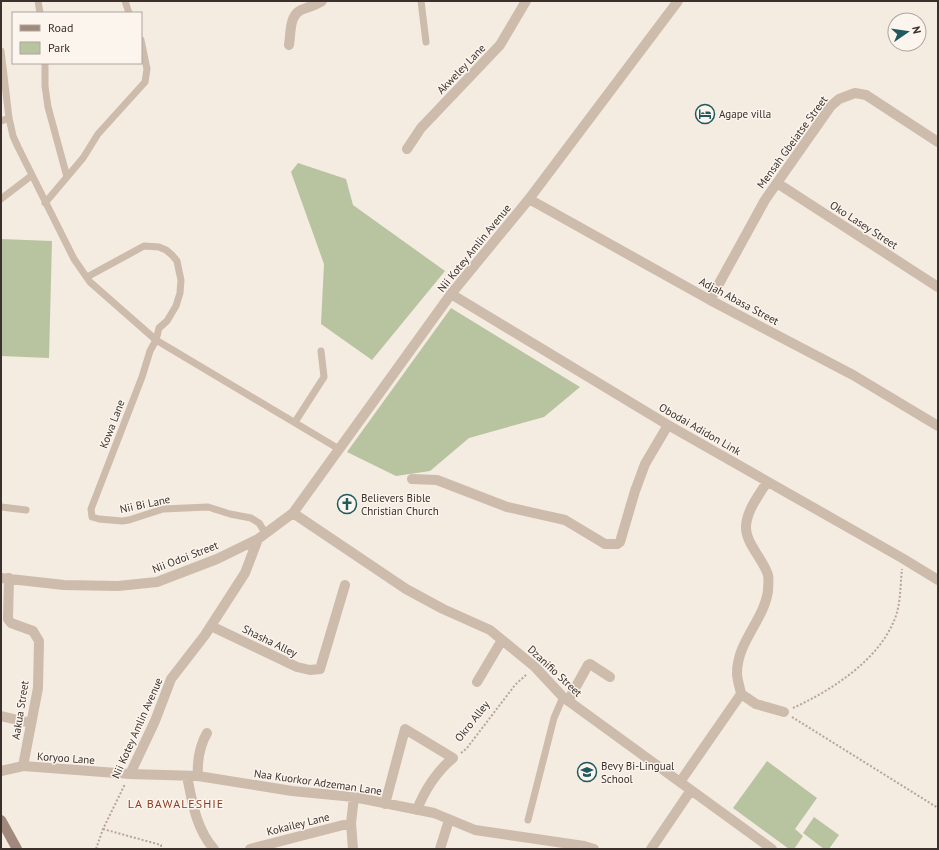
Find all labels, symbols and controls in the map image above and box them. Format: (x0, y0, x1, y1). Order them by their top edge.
legend (12, 12, 142, 64)
north arrow (887, 12, 927, 52)
text: Road (48, 20, 73, 35)
text: N (909, 25, 924, 35)
text: Park (48, 40, 70, 55)
street label: Akweley Lane (434, 41, 489, 97)
street label: Mensah Gbeiatse Street (754, 93, 830, 191)
hotel icon: Agape villa (694, 103, 716, 125)
place label: Agape villa (719, 107, 771, 121)
street label: Oko Lasey Street (827, 198, 901, 252)
street label: Nii Kotey Amlin Avenue (434, 201, 514, 295)
street label: Adjah Abasa Street (697, 274, 782, 328)
street label: Kowa Lane (96, 397, 128, 450)
street label: Obodai Adidon Link (657, 400, 744, 458)
place label: Believers Bible Christian Church (361, 491, 439, 518)
street label: Nii Bi Lane (119, 492, 172, 516)
church icon: Believers Bible Christian Church (336, 493, 358, 515)
street label: Nii Odoi Street (150, 538, 220, 576)
street label: Shasha Alley (240, 622, 301, 661)
street label: Dzanifio Street (525, 642, 585, 700)
street label: Nii Kotey Amlin Avenue (108, 675, 166, 781)
street label: Aakua Street (8, 679, 32, 741)
street label: Okro Alley (452, 697, 493, 744)
street label: Koryoo Lane (37, 749, 96, 767)
place label: Bevy Bi-Lingual School (601, 759, 675, 786)
school or university icon: Bevy Bi-Lingual School (576, 761, 598, 783)
street label: Naa Kuorkor Adzeman Lane (253, 766, 383, 798)
district label: LA BAWALESHIE (128, 796, 224, 811)
street label: Kokailey Lane (265, 809, 331, 839)

